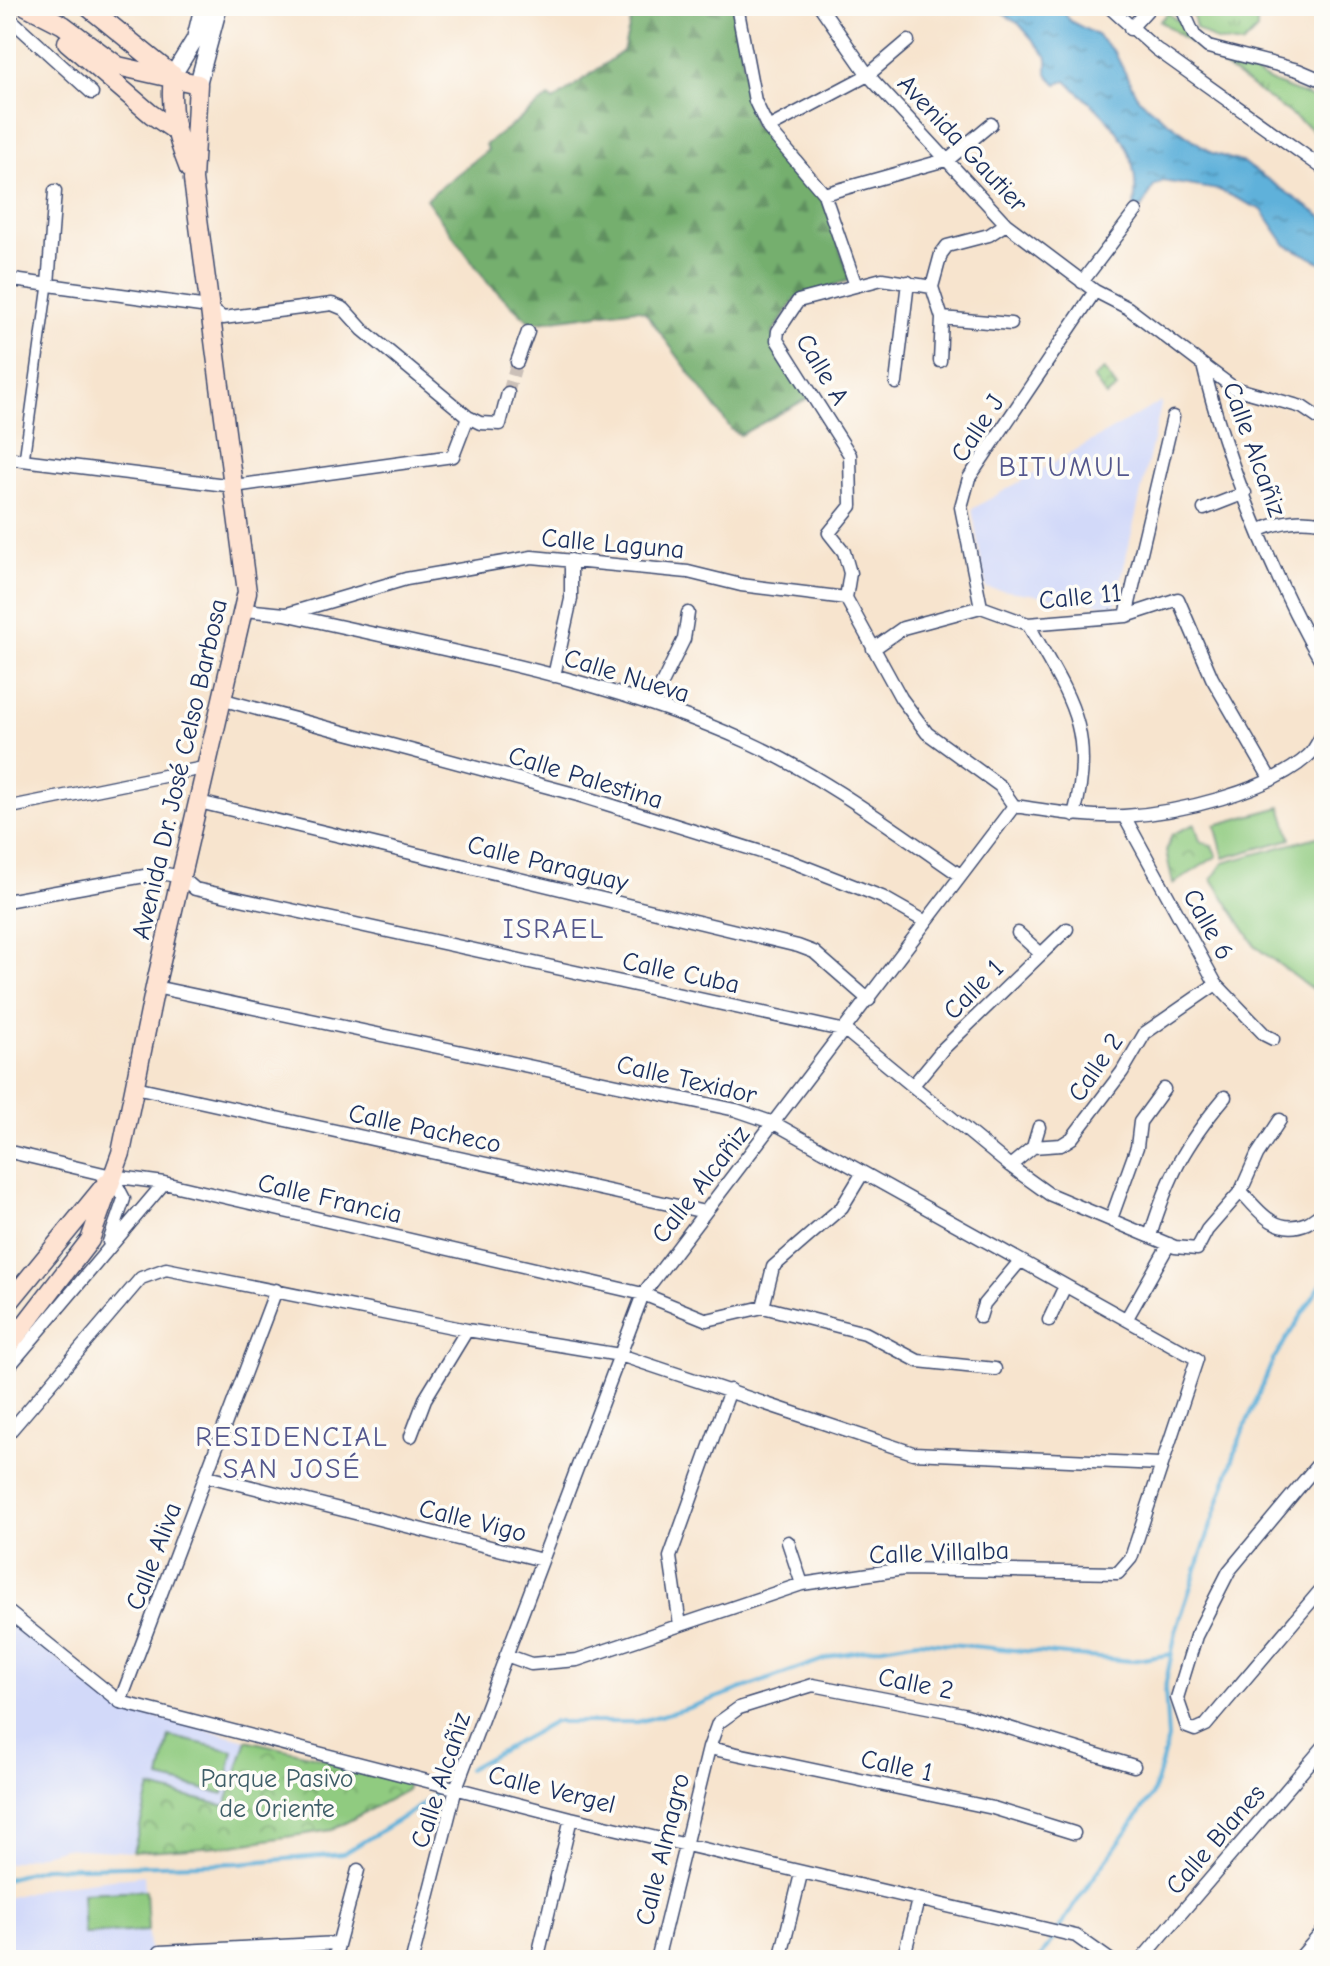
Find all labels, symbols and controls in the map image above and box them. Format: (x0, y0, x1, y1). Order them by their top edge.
street label: Avenida Gautier (891, 69, 1034, 219)
street label: Calle A (789, 329, 855, 410)
street label: Calle Alcañiz (1216, 378, 1292, 521)
street label: Calle J (945, 389, 1011, 468)
district label: BITUMUL (998, 451, 1132, 483)
street label: Calle Laguna (540, 523, 686, 565)
street label: Calle 11 (1037, 578, 1123, 616)
street label: Avenida Dr. José Celso Barbosa (126, 596, 234, 942)
street label: Calle Nueva (560, 643, 693, 709)
street label: Calle Palestina (505, 740, 667, 816)
street label: Calle Paraguay (464, 829, 632, 899)
street label: Calle 6 (1176, 884, 1240, 965)
district label: ISRAEL (503, 913, 605, 945)
street label: Calle Cuba (619, 946, 742, 1000)
street label: Calle 1 (937, 953, 1010, 1026)
street label: Calle 2 (1062, 1028, 1130, 1107)
street label: Calle Texidor (614, 1049, 760, 1111)
street label: Calle Pacheco (346, 1098, 504, 1160)
street label: Calle Alcañiz (646, 1120, 756, 1249)
street label: Calle Francia (255, 1168, 405, 1230)
district label: RESIDENCIAL SAN JOSÉ (195, 1421, 389, 1485)
street label: Calle Vigo (416, 1493, 530, 1549)
street label: Calle Aliva (120, 1498, 188, 1614)
street label: Calle Villalba (868, 1536, 1010, 1570)
street label: Calle 2 (876, 1662, 956, 1706)
street label: Calle Alcañiz (405, 1709, 477, 1852)
street label: Calle 1 (858, 1744, 936, 1788)
street label: Calle Vergel (485, 1760, 618, 1820)
park label: Parque Pasivo de Oriente (201, 1764, 353, 1824)
street label: Calle Almagro (630, 1770, 696, 1928)
street label: Calle Blanes (1160, 1779, 1272, 1901)

